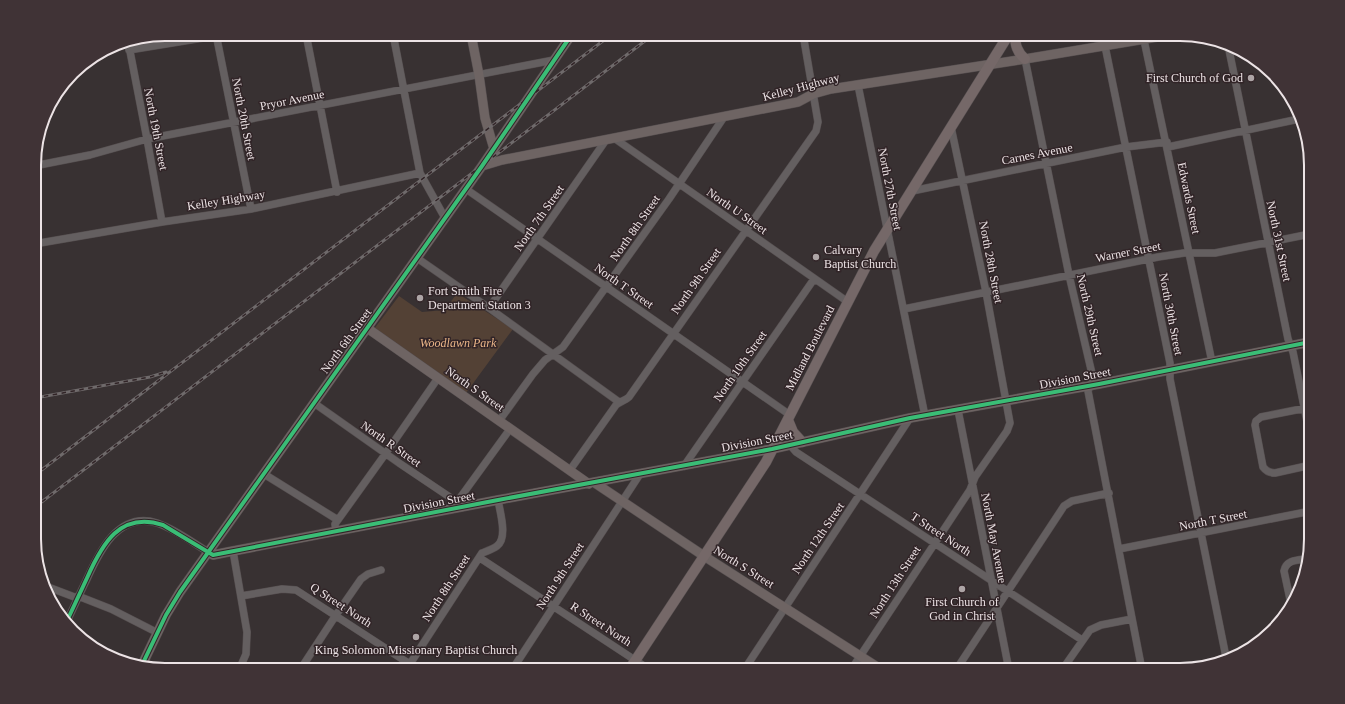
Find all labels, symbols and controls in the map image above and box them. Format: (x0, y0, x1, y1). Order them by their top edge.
street label: Kelley Highway (761, 70, 841, 104)
place label: First Church of God (1146, 71, 1243, 85)
marker: First Church of God (1246, 73, 1256, 83)
street label: North 20th Street (229, 77, 259, 162)
street label: North 19th Street (141, 87, 171, 172)
street label: Pryor Avenue (259, 87, 325, 113)
street label: Carnes Avenue (1000, 140, 1074, 168)
street label: North 27th Street (875, 147, 905, 232)
street label: Edwards Street (1175, 161, 1204, 236)
street label: North 7th Street (511, 182, 567, 254)
street label: North U Street (704, 185, 770, 237)
street label: Kelley Highway (186, 187, 266, 213)
street label: North 8th Street (607, 192, 663, 264)
street label: North 31st Street (1264, 199, 1295, 283)
street label: North 28th Street (976, 220, 1006, 305)
street label: Warner Street (1094, 239, 1162, 265)
place label: Calvary Baptist Church (824, 243, 896, 271)
street label: North 9th Street (668, 245, 724, 317)
marker: Calvary Baptist Church (811, 252, 821, 262)
street label: North T Street (592, 261, 657, 312)
street label: North 30th Street (1156, 272, 1186, 357)
street label: North 29th Street (1074, 273, 1106, 358)
place label: Fort Smith Fire Department Station 3 (428, 284, 531, 312)
marker: Fort Smith Fire Department Station 3 (415, 293, 425, 303)
street label: Midland Boulevard (783, 303, 837, 393)
street label: North 6th Street (318, 305, 375, 376)
street label: North 10th Street (710, 327, 770, 404)
park label: Woodlawn Park (420, 336, 497, 350)
street label: North S Street (443, 364, 508, 415)
street label: Division Street (1038, 364, 1112, 392)
street label: North R Street (358, 418, 424, 470)
street label: Division Street (720, 427, 794, 455)
street label: Division Street (402, 488, 476, 516)
street label: North May Avenue (978, 492, 1010, 584)
street label: North 12th Street (789, 499, 847, 576)
street label: North T Street (1178, 506, 1249, 533)
street label: T Street North (908, 509, 974, 559)
street label: North 9th Street (533, 539, 587, 612)
street label: North S Street (711, 543, 777, 591)
street label: North 13th Street (866, 543, 924, 621)
street label: North 8th Street (419, 551, 473, 624)
street label: Q Street North (308, 580, 374, 630)
marker: First Church of God in Christ (957, 584, 967, 594)
place label: First Church of God in Christ (925, 595, 999, 623)
street label: R Street North (568, 599, 634, 649)
marker: King Solomon Missionary Baptist Church (411, 632, 421, 642)
place label: King Solomon Missionary Baptist Church (315, 643, 517, 657)

